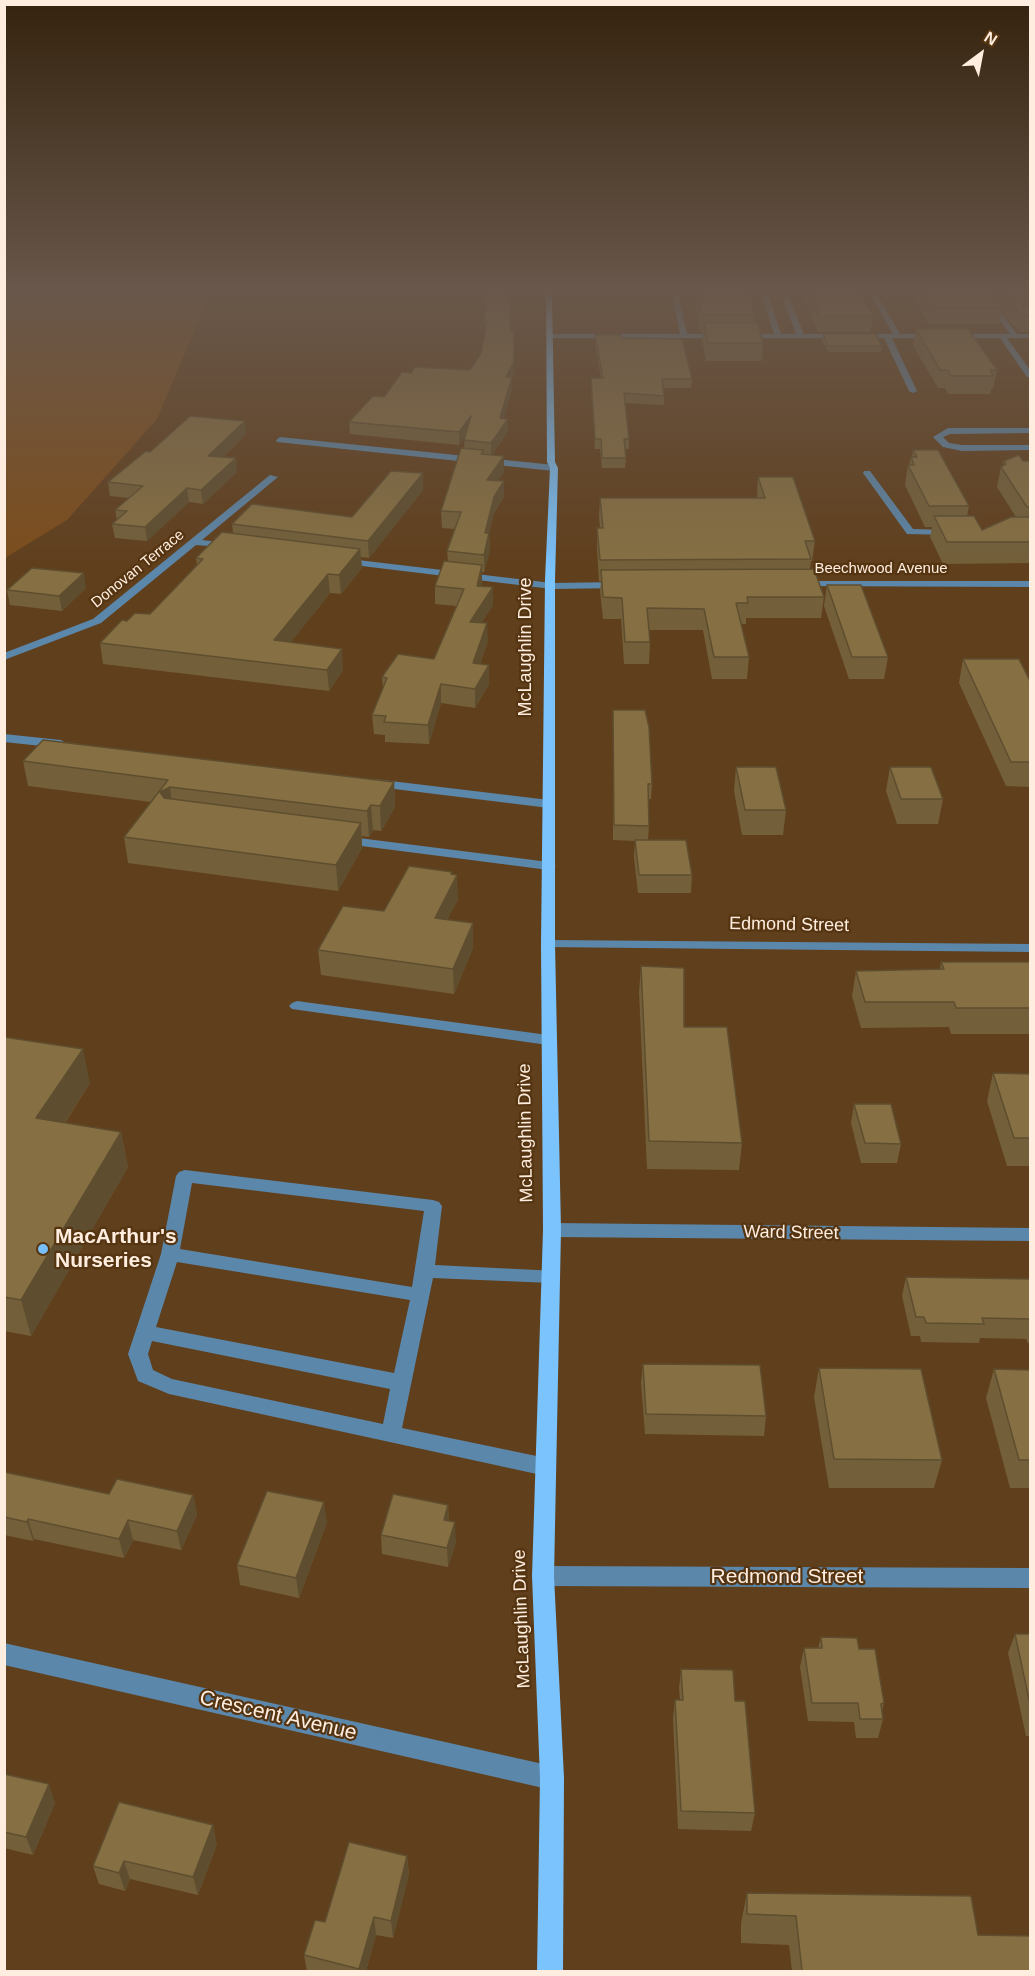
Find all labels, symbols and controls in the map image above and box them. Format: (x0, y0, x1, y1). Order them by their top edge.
north arrow (951, 24, 1011, 84)
text: N (981, 28, 1000, 49)
street label: Donovan Terrace (88, 526, 188, 612)
street label: Beechwood Avenue (814, 560, 948, 578)
street label: McLaughlin Drive (515, 577, 537, 717)
street label: Edmond Street (729, 913, 849, 937)
street label: McLaughlin Drive (514, 1063, 538, 1203)
street label: Ward Street (743, 1221, 839, 1245)
place label: MacArthur's Nurseries (55, 1224, 177, 1274)
marker: MacArthur's Nurseries (36, 1242, 50, 1256)
street label: McLaughlin Drive (509, 1549, 535, 1689)
street label: Redmond Street (711, 1564, 863, 1590)
street label: Crescent Avenue (197, 1686, 359, 1746)

